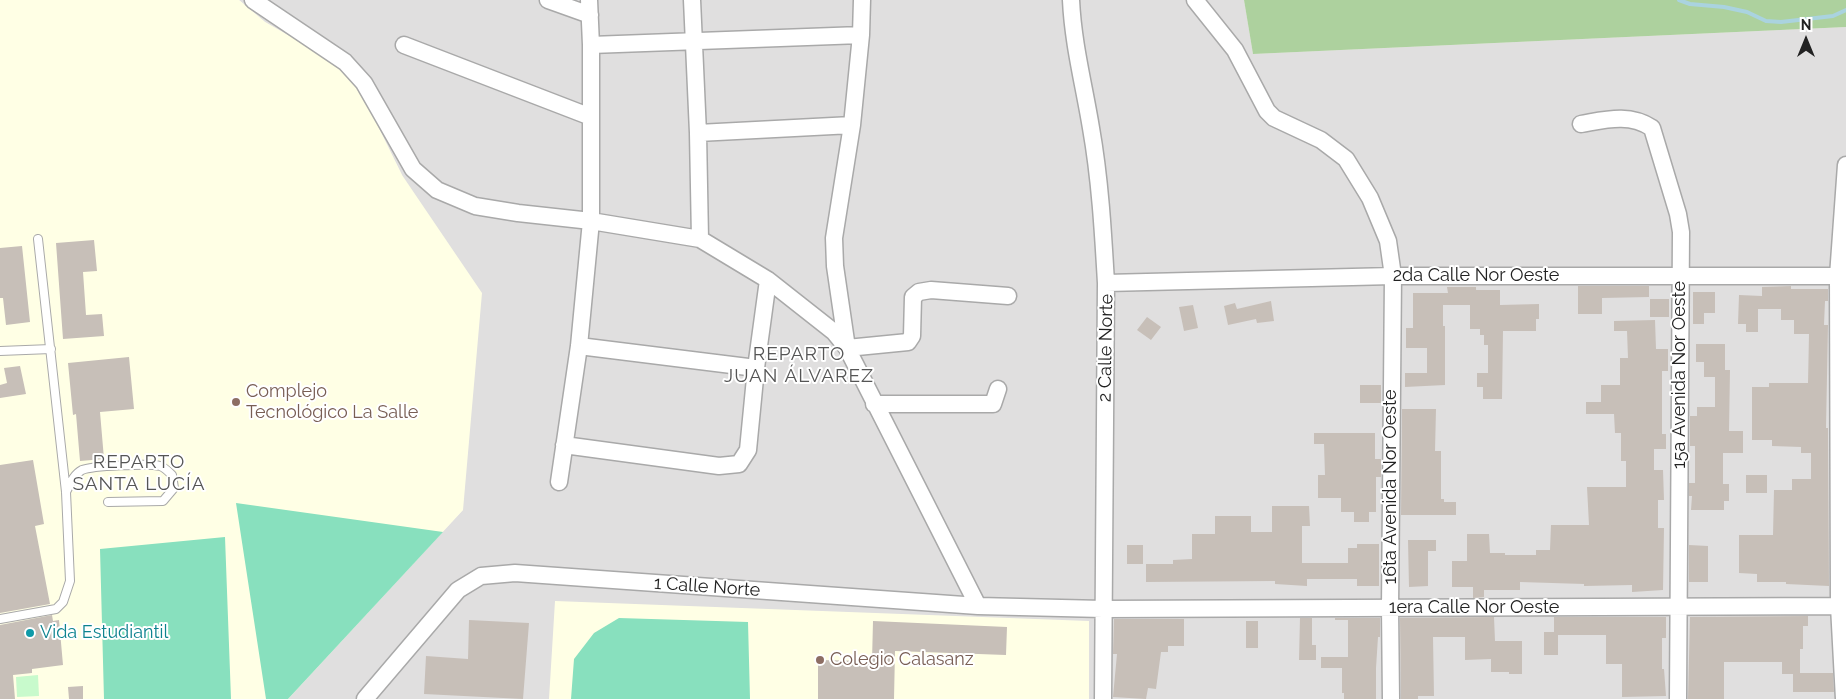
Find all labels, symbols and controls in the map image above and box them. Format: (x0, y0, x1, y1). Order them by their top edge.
north arrow (1781, 15, 1831, 65)
text: N (1801, 17, 1811, 33)
street label: 2da Calle Nor Oeste (1393, 265, 1559, 287)
street label: 15a Avenida Nor Oeste (1669, 281, 1691, 469)
street label: 2 Calle Norte (1094, 294, 1118, 402)
district label: REPARTO JUAN ÁLVAREZ (723, 343, 875, 387)
place label: Complejo Tecnológico La Salle (246, 381, 418, 424)
street label: 16ta Avenida Nor Oeste (1380, 390, 1402, 584)
marker: Complejo Tecnológico La Salle (230, 396, 242, 408)
district label: REPARTO SANTA LUCÍA (71, 451, 207, 495)
street label: 1 Calle Norte (653, 573, 761, 601)
street label: 1era Calle Nor Oeste (1389, 597, 1559, 619)
place label: Vida Estudiantil (40, 622, 168, 644)
marker: Vida Estudiantil (24, 627, 36, 639)
place label: Colegio Calasanz (830, 649, 974, 671)
marker: Colegio Calasanz (814, 654, 826, 666)

